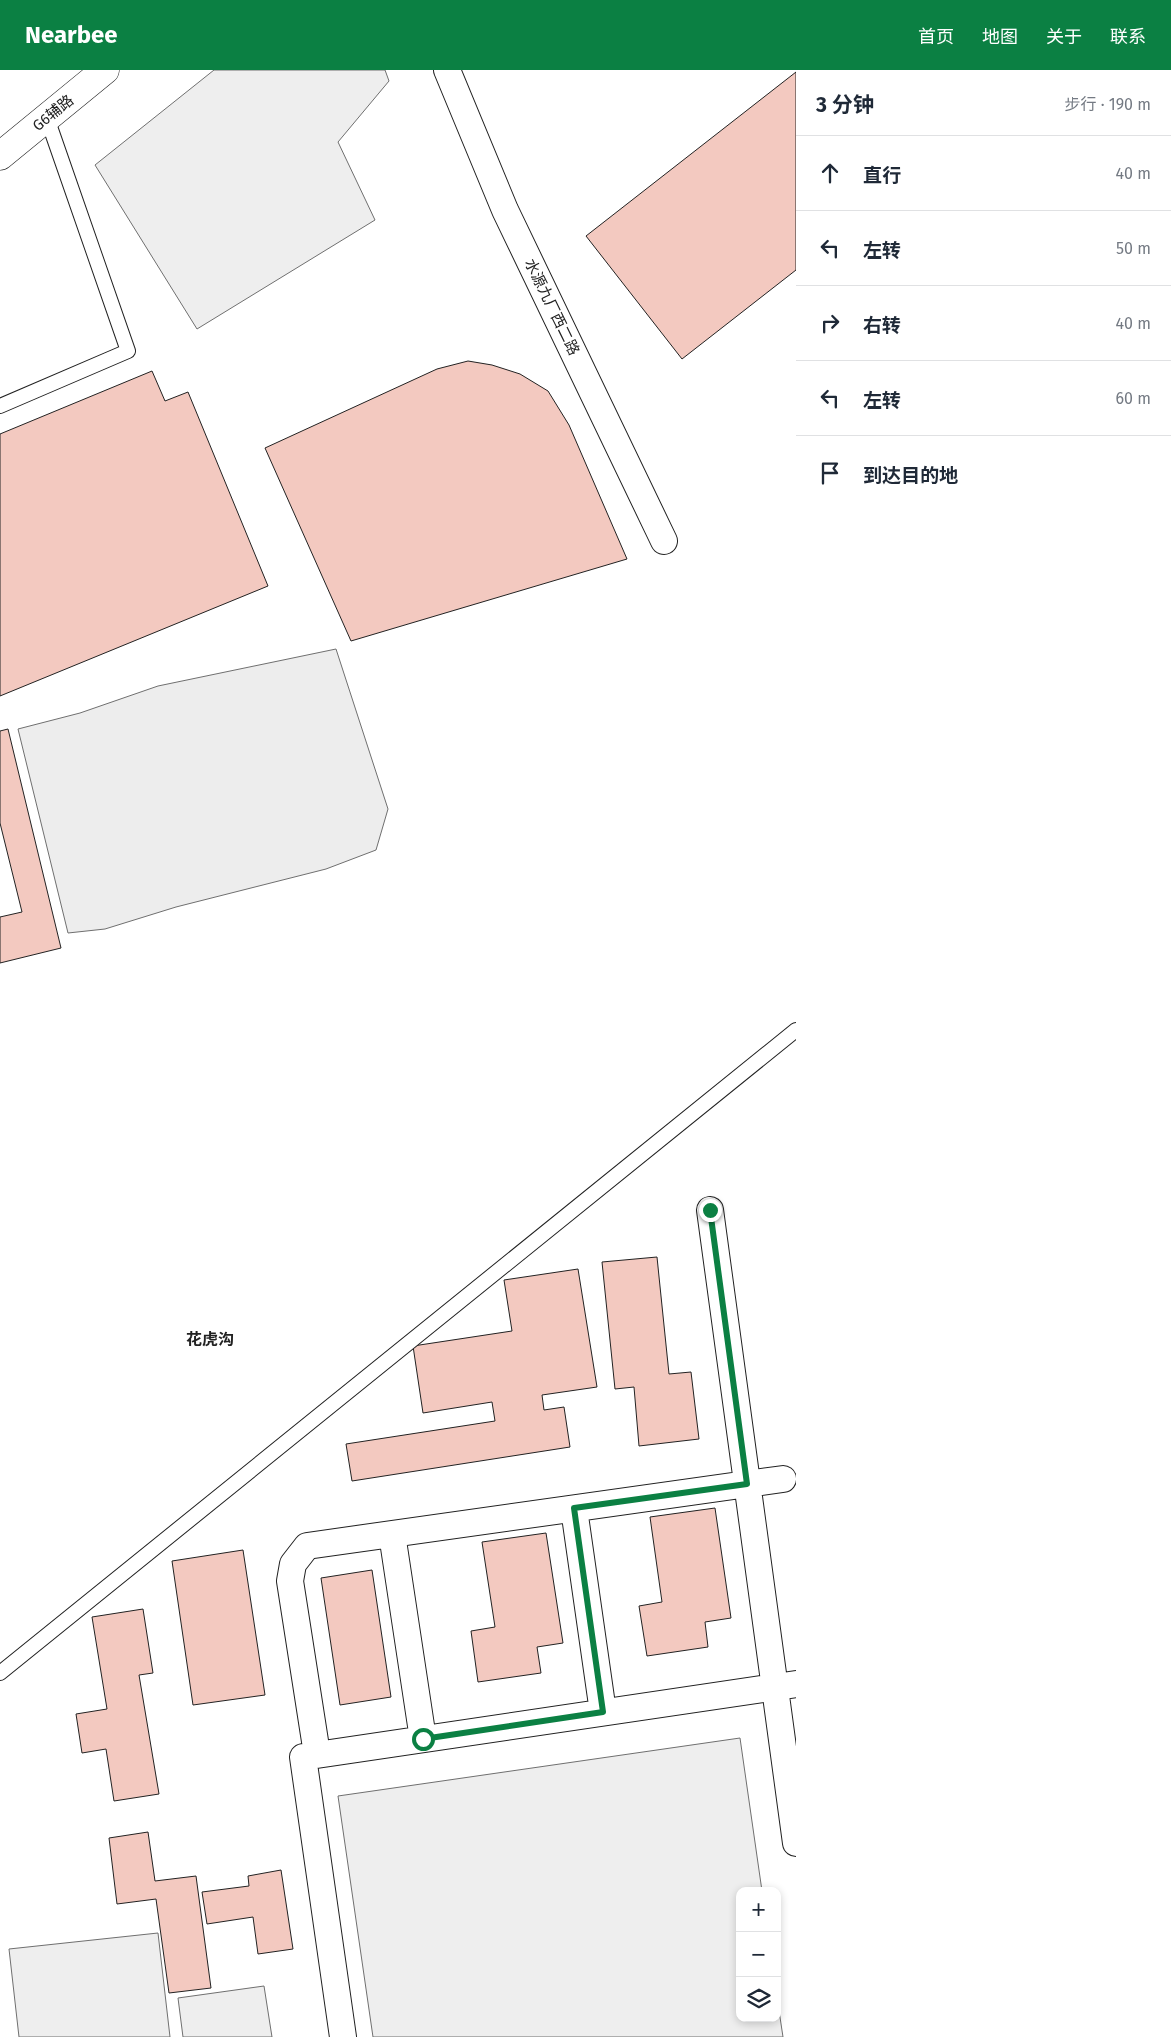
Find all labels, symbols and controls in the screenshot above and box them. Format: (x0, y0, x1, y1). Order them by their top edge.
text: Nearbee (25, 21, 118, 49)
text: 首页 (918, 26, 954, 48)
text: 地图 (982, 26, 1018, 48)
text: 关于 (1046, 26, 1082, 48)
text: 联系 (1110, 26, 1146, 48)
street label: G6辅路 (29, 91, 77, 135)
text: 3 分钟 (816, 92, 874, 118)
text: 步行 · 190 m (1064, 95, 1151, 114)
icon: ahead (816, 159, 844, 187)
text: 直行 (863, 164, 901, 187)
text: 40 m (1116, 164, 1151, 183)
icon: left (816, 234, 844, 262)
text: 左转 (863, 239, 901, 262)
text: 50 m (1116, 239, 1151, 258)
street label: 水源九厂西二路 (521, 256, 583, 358)
icon: right (816, 309, 844, 337)
text: 右转 (863, 314, 901, 337)
text: 40 m (1116, 314, 1151, 333)
icon: left (816, 384, 844, 412)
text: 左转 (863, 389, 901, 412)
text: 60 m (1116, 389, 1151, 408)
icon: arrive (816, 459, 844, 487)
text: 到达目的地 (863, 464, 958, 487)
route end (699, 1199, 722, 1222)
district label: 花虎沟 (186, 1330, 234, 1349)
route start (412, 1728, 435, 1751)
map controls (736, 1887, 781, 2022)
button: + (736, 1887, 781, 1932)
button: − (736, 1932, 781, 1977)
button: layers (736, 1977, 781, 2022)

